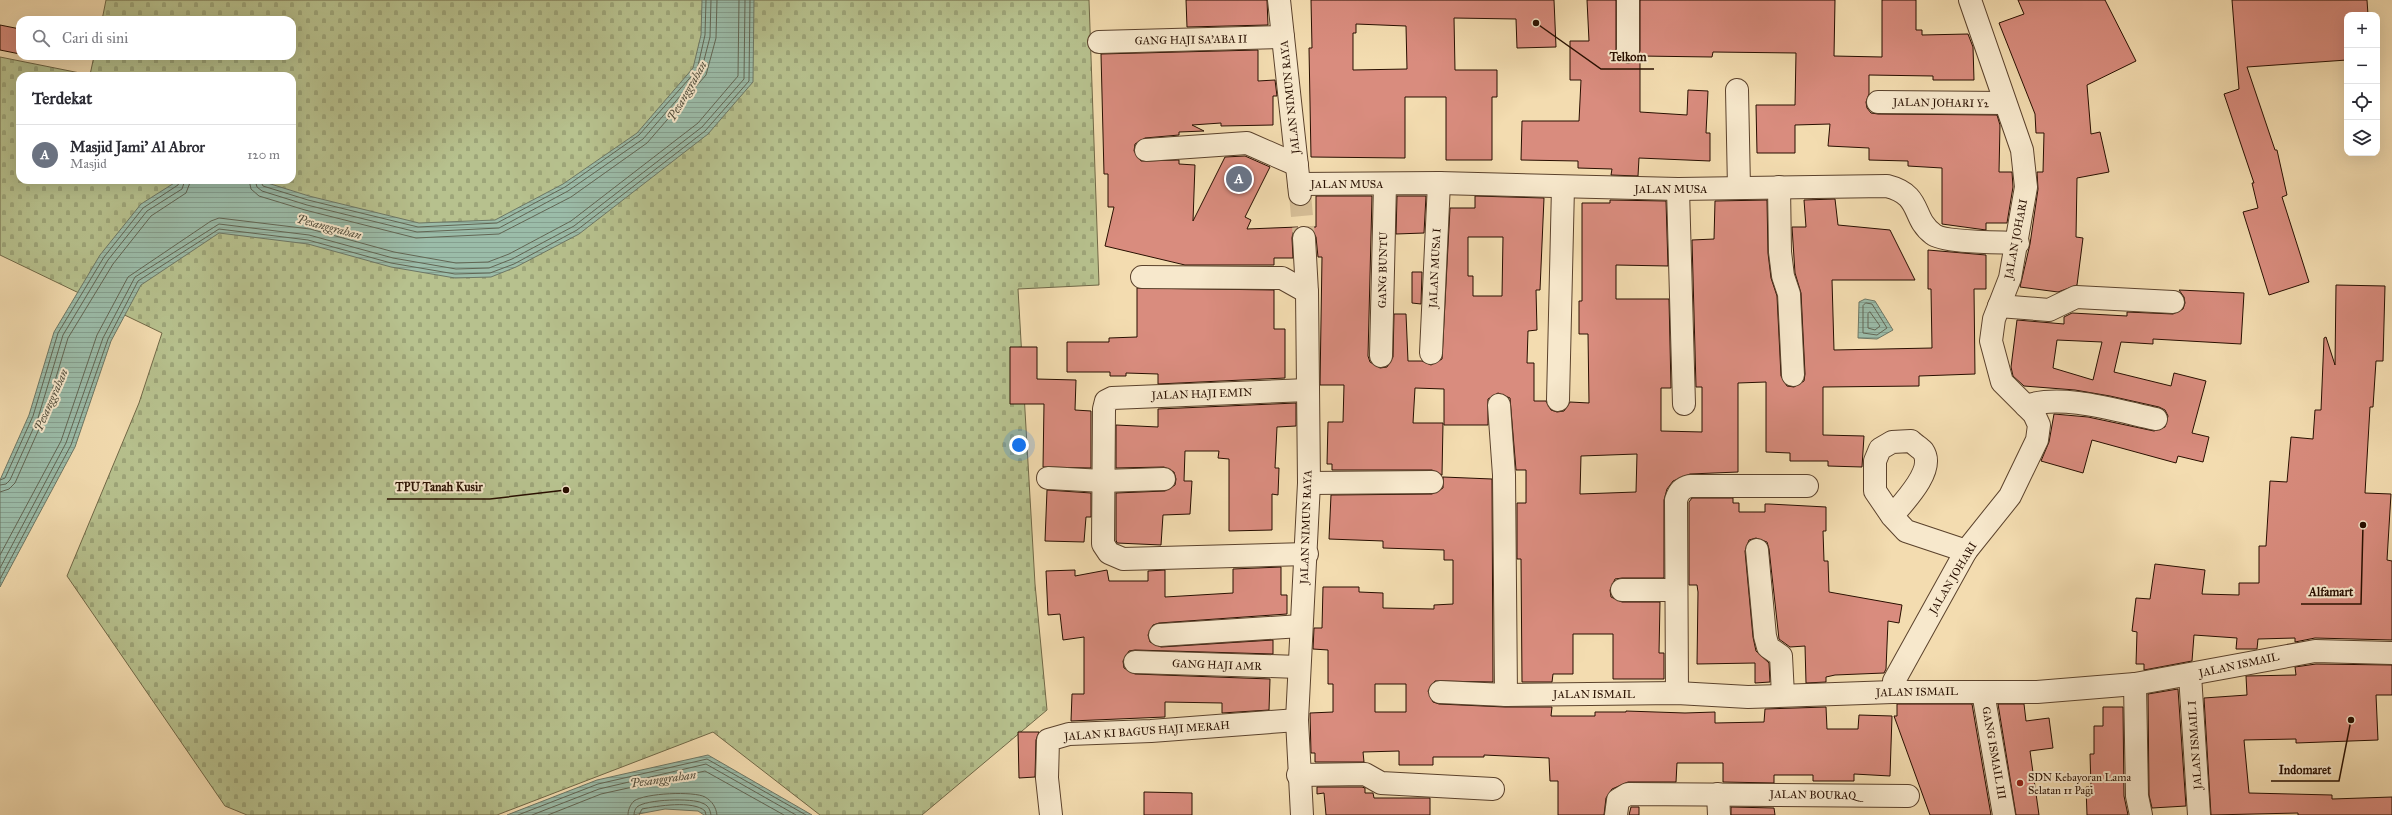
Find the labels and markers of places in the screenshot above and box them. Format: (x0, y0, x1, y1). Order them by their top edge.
callout: Telkom (1601, 45, 1654, 69)
pin: A (1226, 164, 1252, 194)
callout: TPU Tanah Kusir (387, 475, 490, 499)
callout: Alfamart (2301, 580, 2361, 604)
callout: Indomaret (2271, 757, 2339, 781)
place label: SDN Kebayoran Lama Selatan 11 Pagi (2028, 771, 2131, 797)
marker: SDN Kebayoran Lama Selatan 11 Pagi (2015, 778, 2025, 788)

